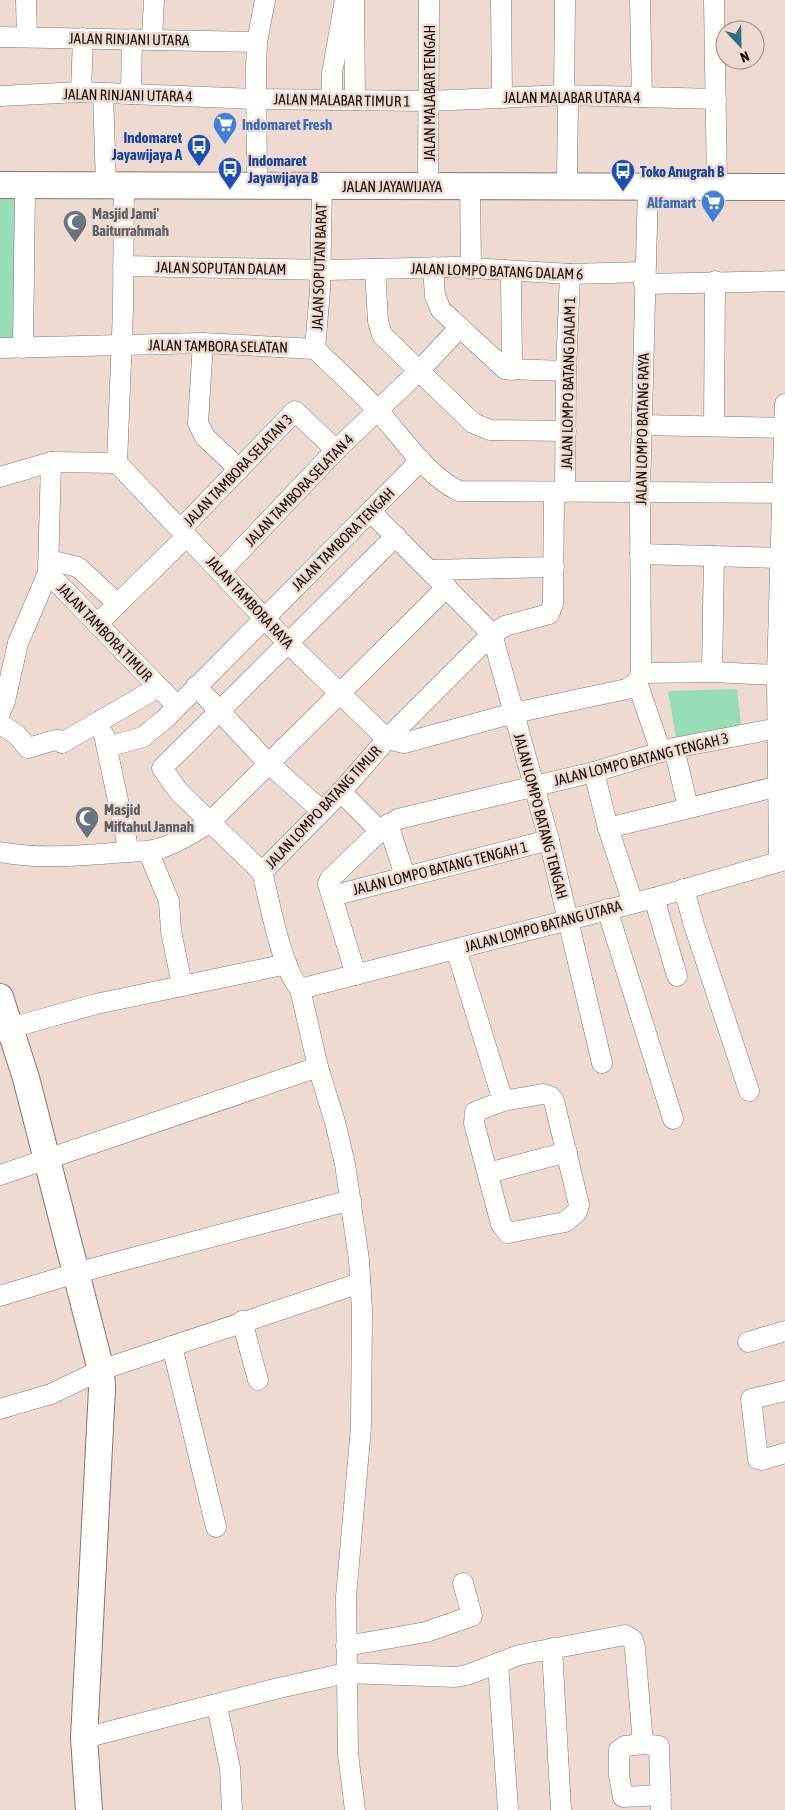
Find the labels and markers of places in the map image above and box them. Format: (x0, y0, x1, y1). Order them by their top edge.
supermarket icon: Indomaret Fresh (212, 111, 238, 145)
place label: Indomaret Fresh (242, 116, 332, 133)
place label: Indomaret Jayawijaya A (111, 129, 183, 163)
bus stop icon: Indomaret Jayawijaya A (186, 133, 212, 167)
place label: Indomaret Jayawijaya B (247, 152, 319, 186)
bus stop icon: Indomaret Jayawijaya B (217, 156, 243, 190)
bus stop icon: Toko Anugrah B (610, 158, 636, 192)
place label: Toko Anugrah B (640, 163, 725, 180)
supermarket icon: Alfamart (700, 189, 726, 223)
place label: Alfamart (646, 194, 697, 211)
place label: Masjid Jami' Baiturrahmah (92, 205, 169, 239)
mosque icon: Masjid Jami' Baiturrahmah (62, 209, 88, 243)
place label: Masjid Miftahul Jannah (104, 801, 194, 835)
mosque icon: Masjid Miftahul Jannah (74, 805, 100, 839)

